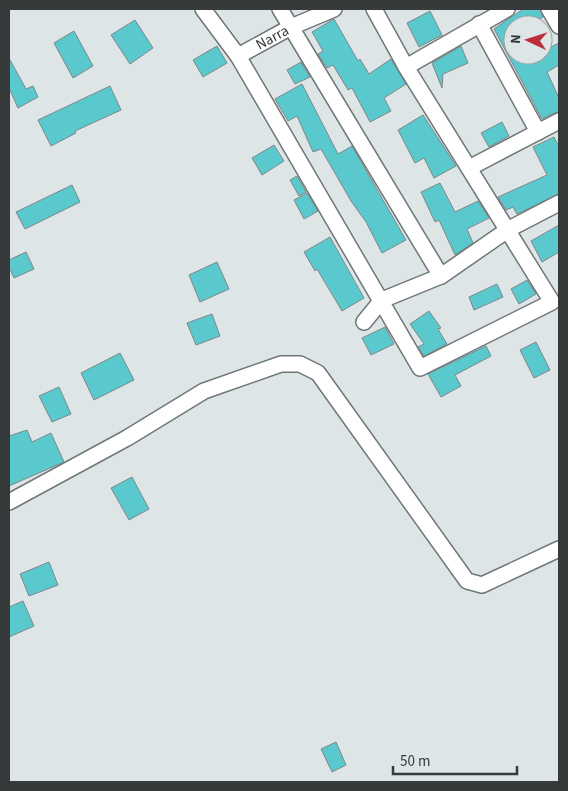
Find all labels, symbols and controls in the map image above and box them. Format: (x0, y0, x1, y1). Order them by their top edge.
north arrow (503, 15, 553, 65)
street label: Narra (252, 20, 293, 55)
text: N (506, 34, 526, 45)
scale bar (393, 744, 517, 776)
text: 50 m (400, 751, 430, 772)

